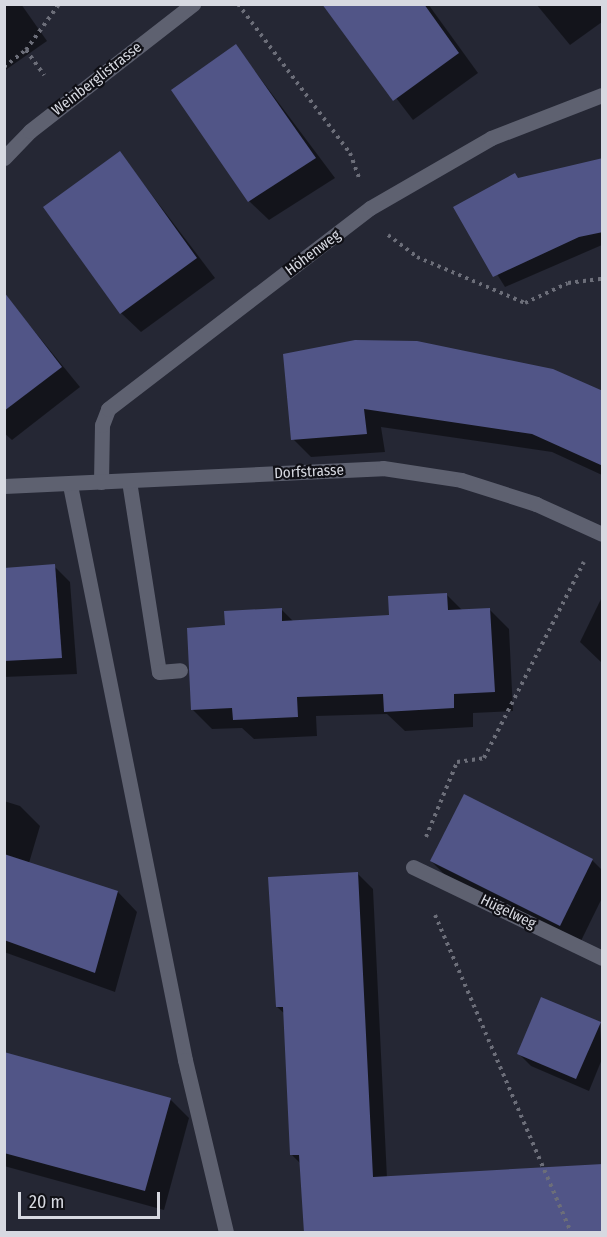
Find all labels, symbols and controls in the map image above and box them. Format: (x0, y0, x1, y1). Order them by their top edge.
street label: Weinberglistrasse (49, 38, 145, 120)
street label: Höhenweg (282, 226, 344, 280)
street label: Dorfstrasse (274, 461, 344, 483)
street label: Hügelweg (477, 891, 539, 933)
scale bar (21, 1180, 164, 1218)
text: 20 m (29, 1191, 64, 1213)

